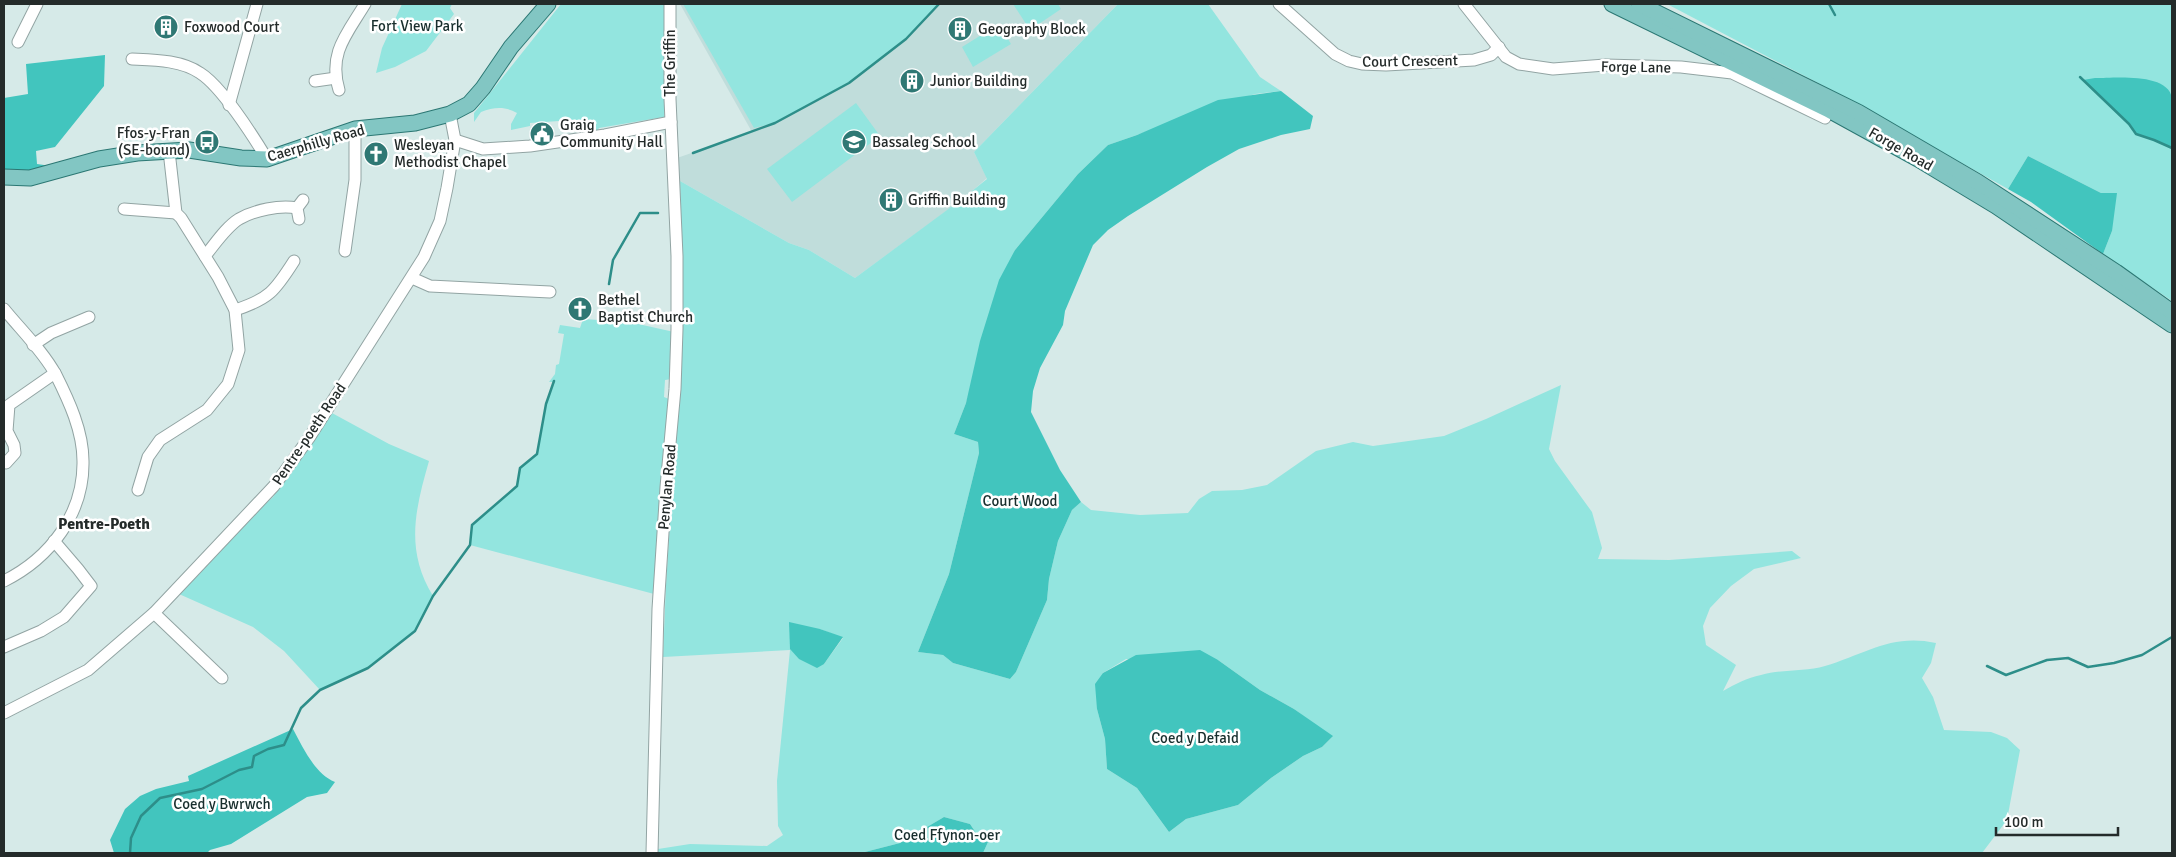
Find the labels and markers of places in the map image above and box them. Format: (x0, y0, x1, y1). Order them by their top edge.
building icon: Foxwood Court (153, 14, 179, 40)
building icon: Geography Block (947, 16, 973, 42)
place label: Foxwood Court (184, 18, 279, 36)
place label: Geography Block (978, 20, 1086, 38)
building icon: Junior Building (899, 68, 925, 94)
place label: Junior Building (930, 72, 1028, 90)
place label: Graig Community Hall (560, 116, 663, 151)
public building icon: Graig Community Hall (529, 121, 555, 147)
place label: Ffos-y-Fran (SE-bound) (117, 124, 190, 159)
bus stop icon: Ffos-y-Fran (SE-bound) (194, 129, 220, 155)
school or university icon: Bassaleg School (841, 129, 867, 155)
place label: Bassaleg School (872, 133, 976, 151)
place label: Wesleyan Methodist Chapel (394, 136, 507, 171)
church icon: Wesleyan Methodist Chapel (363, 141, 389, 167)
building icon: Griffin Building (878, 187, 904, 213)
place label: Griffin Building (908, 191, 1006, 209)
place label: Bethel Baptist Church (598, 291, 693, 326)
church icon: Bethel Baptist Church (567, 296, 593, 322)

